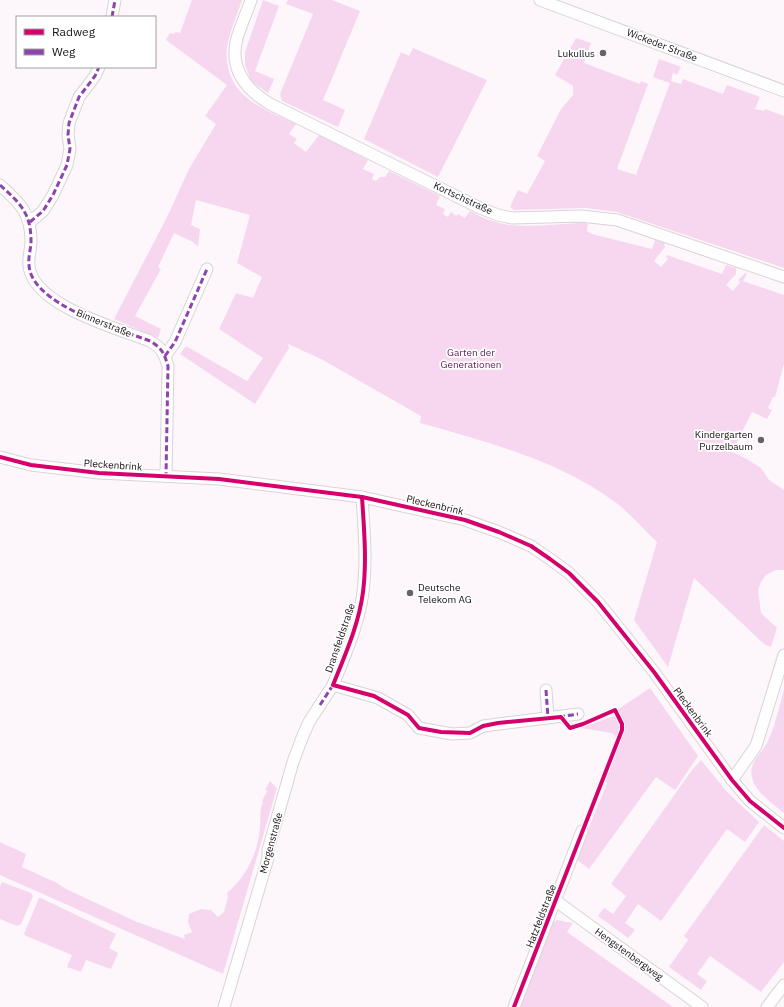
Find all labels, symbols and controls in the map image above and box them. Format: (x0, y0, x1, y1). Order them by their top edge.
legend (16, 16, 156, 68)
text: Radweg (52, 24, 96, 39)
street label: Wickeder Straße (625, 26, 700, 65)
text: Weg (52, 44, 76, 59)
place label: Lukullus (558, 47, 595, 60)
marker: Lukullus (598, 48, 608, 58)
street label: Kortschstraße (431, 179, 495, 218)
street label: Binnerstraße (74, 306, 134, 340)
park label: Garten der Generationen (440, 346, 502, 371)
place label: Kindergarten Purzelbaum (695, 428, 753, 453)
marker: Kindergarten Purzelbaum (756, 435, 766, 445)
street label: Pleckenbrink (83, 456, 143, 474)
street label: Pleckenbrink (405, 492, 466, 518)
place label: Deutsche Telekom AG (418, 581, 472, 606)
marker: Deutsche Telekom AG (405, 588, 415, 598)
street label: Dransfeldstraße (322, 601, 358, 674)
street label: Pleckenbrink (671, 685, 716, 740)
street label: Morgenstraße (257, 811, 286, 875)
street label: Hatzfeldstraße (523, 882, 559, 950)
street label: Hengstenbergweg (592, 925, 666, 984)

